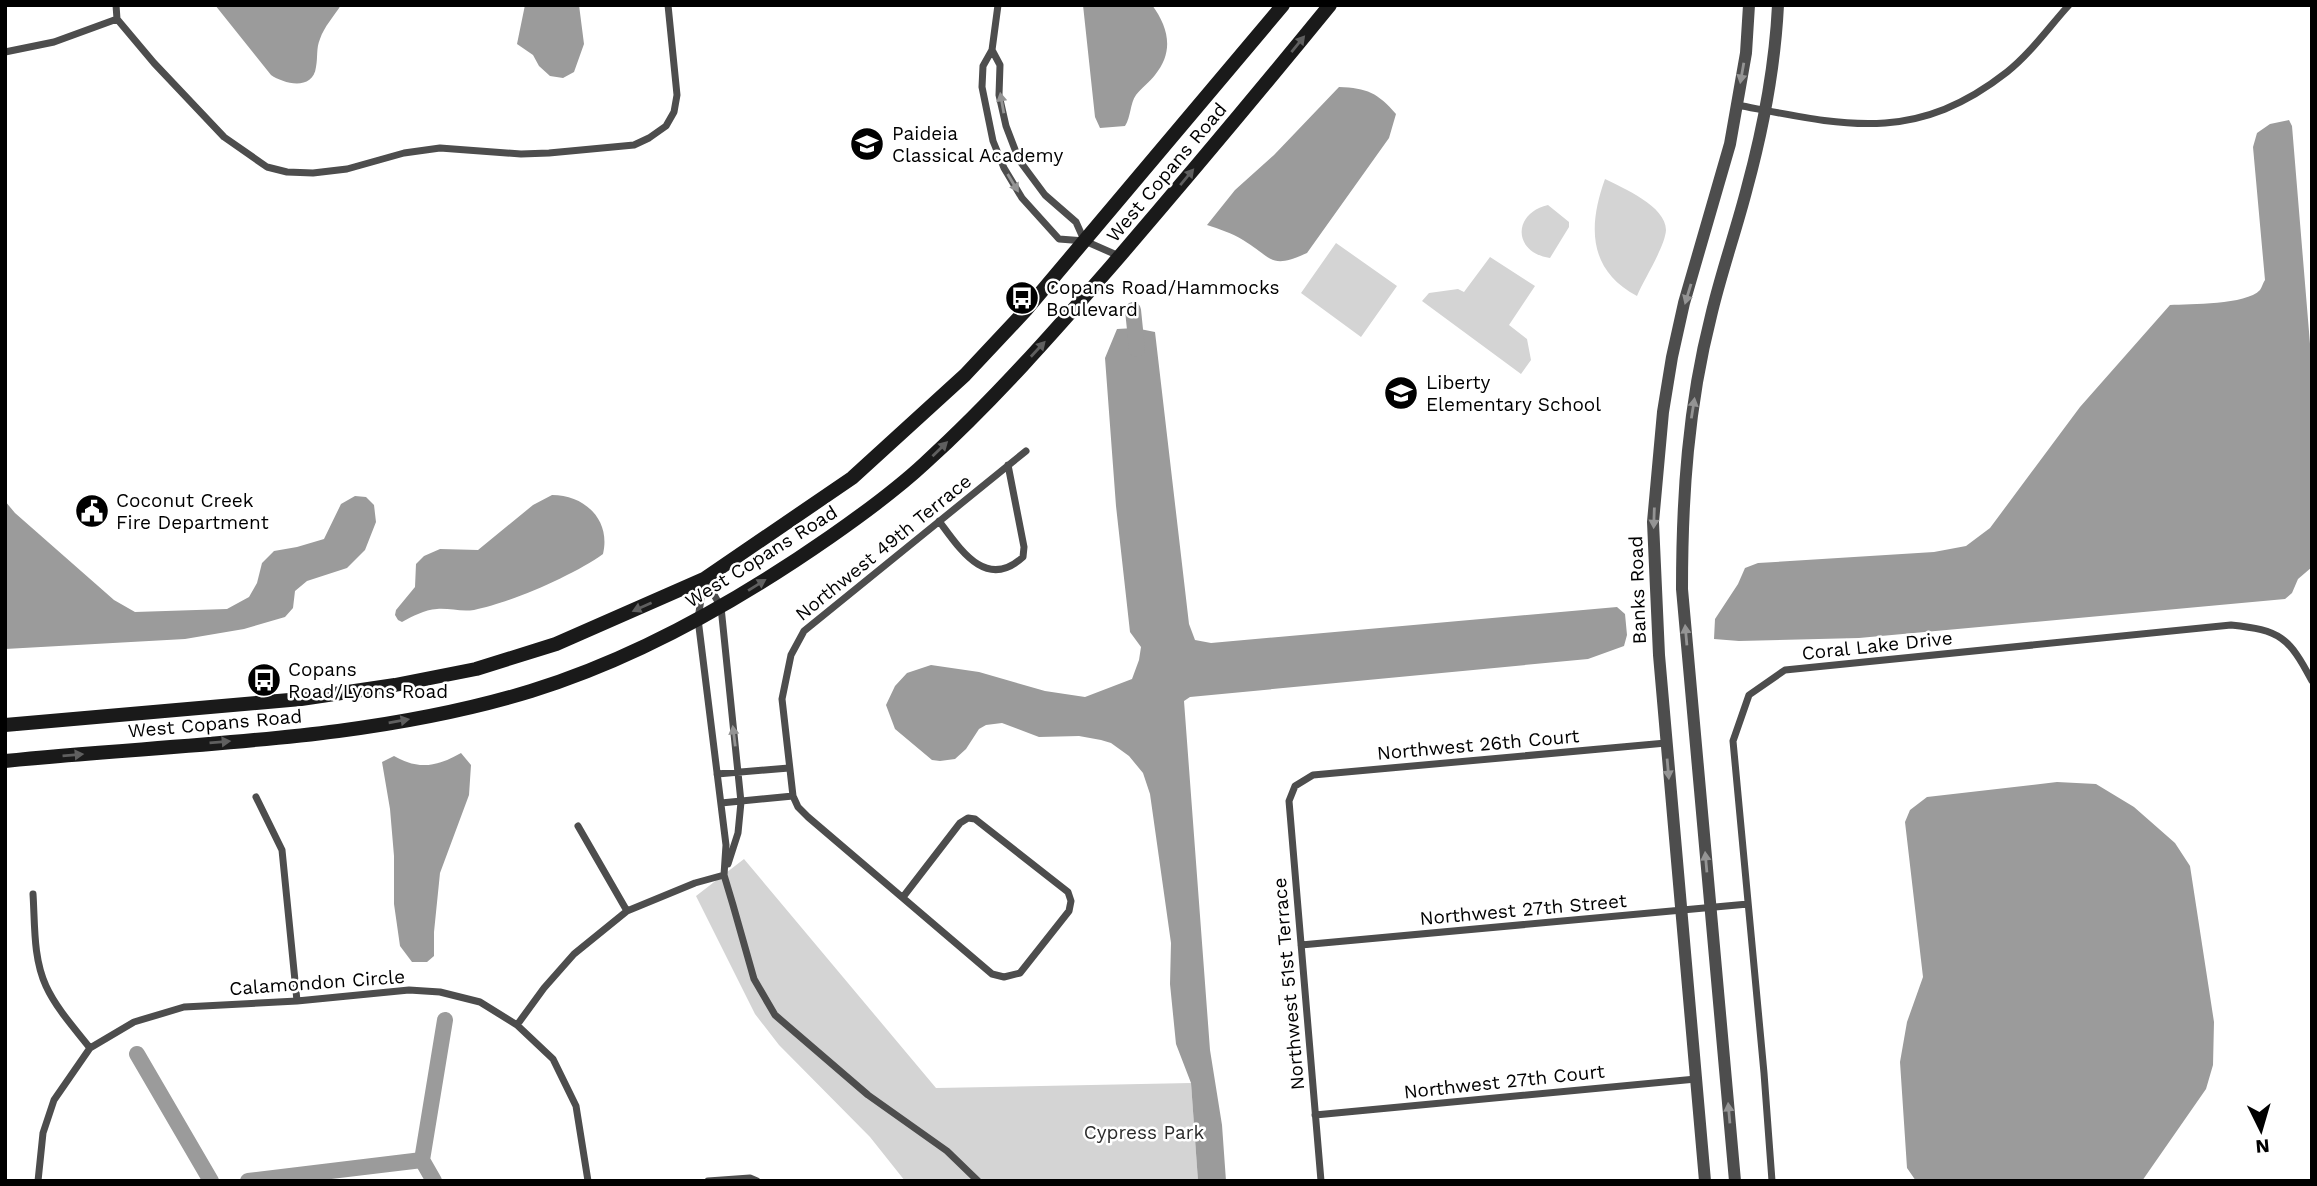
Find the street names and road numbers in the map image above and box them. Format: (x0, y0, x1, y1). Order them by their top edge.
street label: West Copans Road (1101, 98, 1231, 247)
street label: Northwest 49th Terrace (791, 469, 976, 626)
street label: West Copans Road (681, 500, 841, 612)
street label: Banks Road (1624, 535, 1651, 645)
street label: Coral Lake Drive (1800, 626, 1954, 665)
street label: West Copans Road (127, 704, 303, 743)
street label: Northwest 26th Court (1376, 724, 1580, 765)
street label: Northwest 51st Terrace (1268, 877, 1309, 1091)
street label: Northwest 27th Street (1419, 889, 1628, 930)
street label: Calamondon Circle (228, 965, 406, 1000)
street label: Northwest 27th Court (1402, 1060, 1606, 1103)

